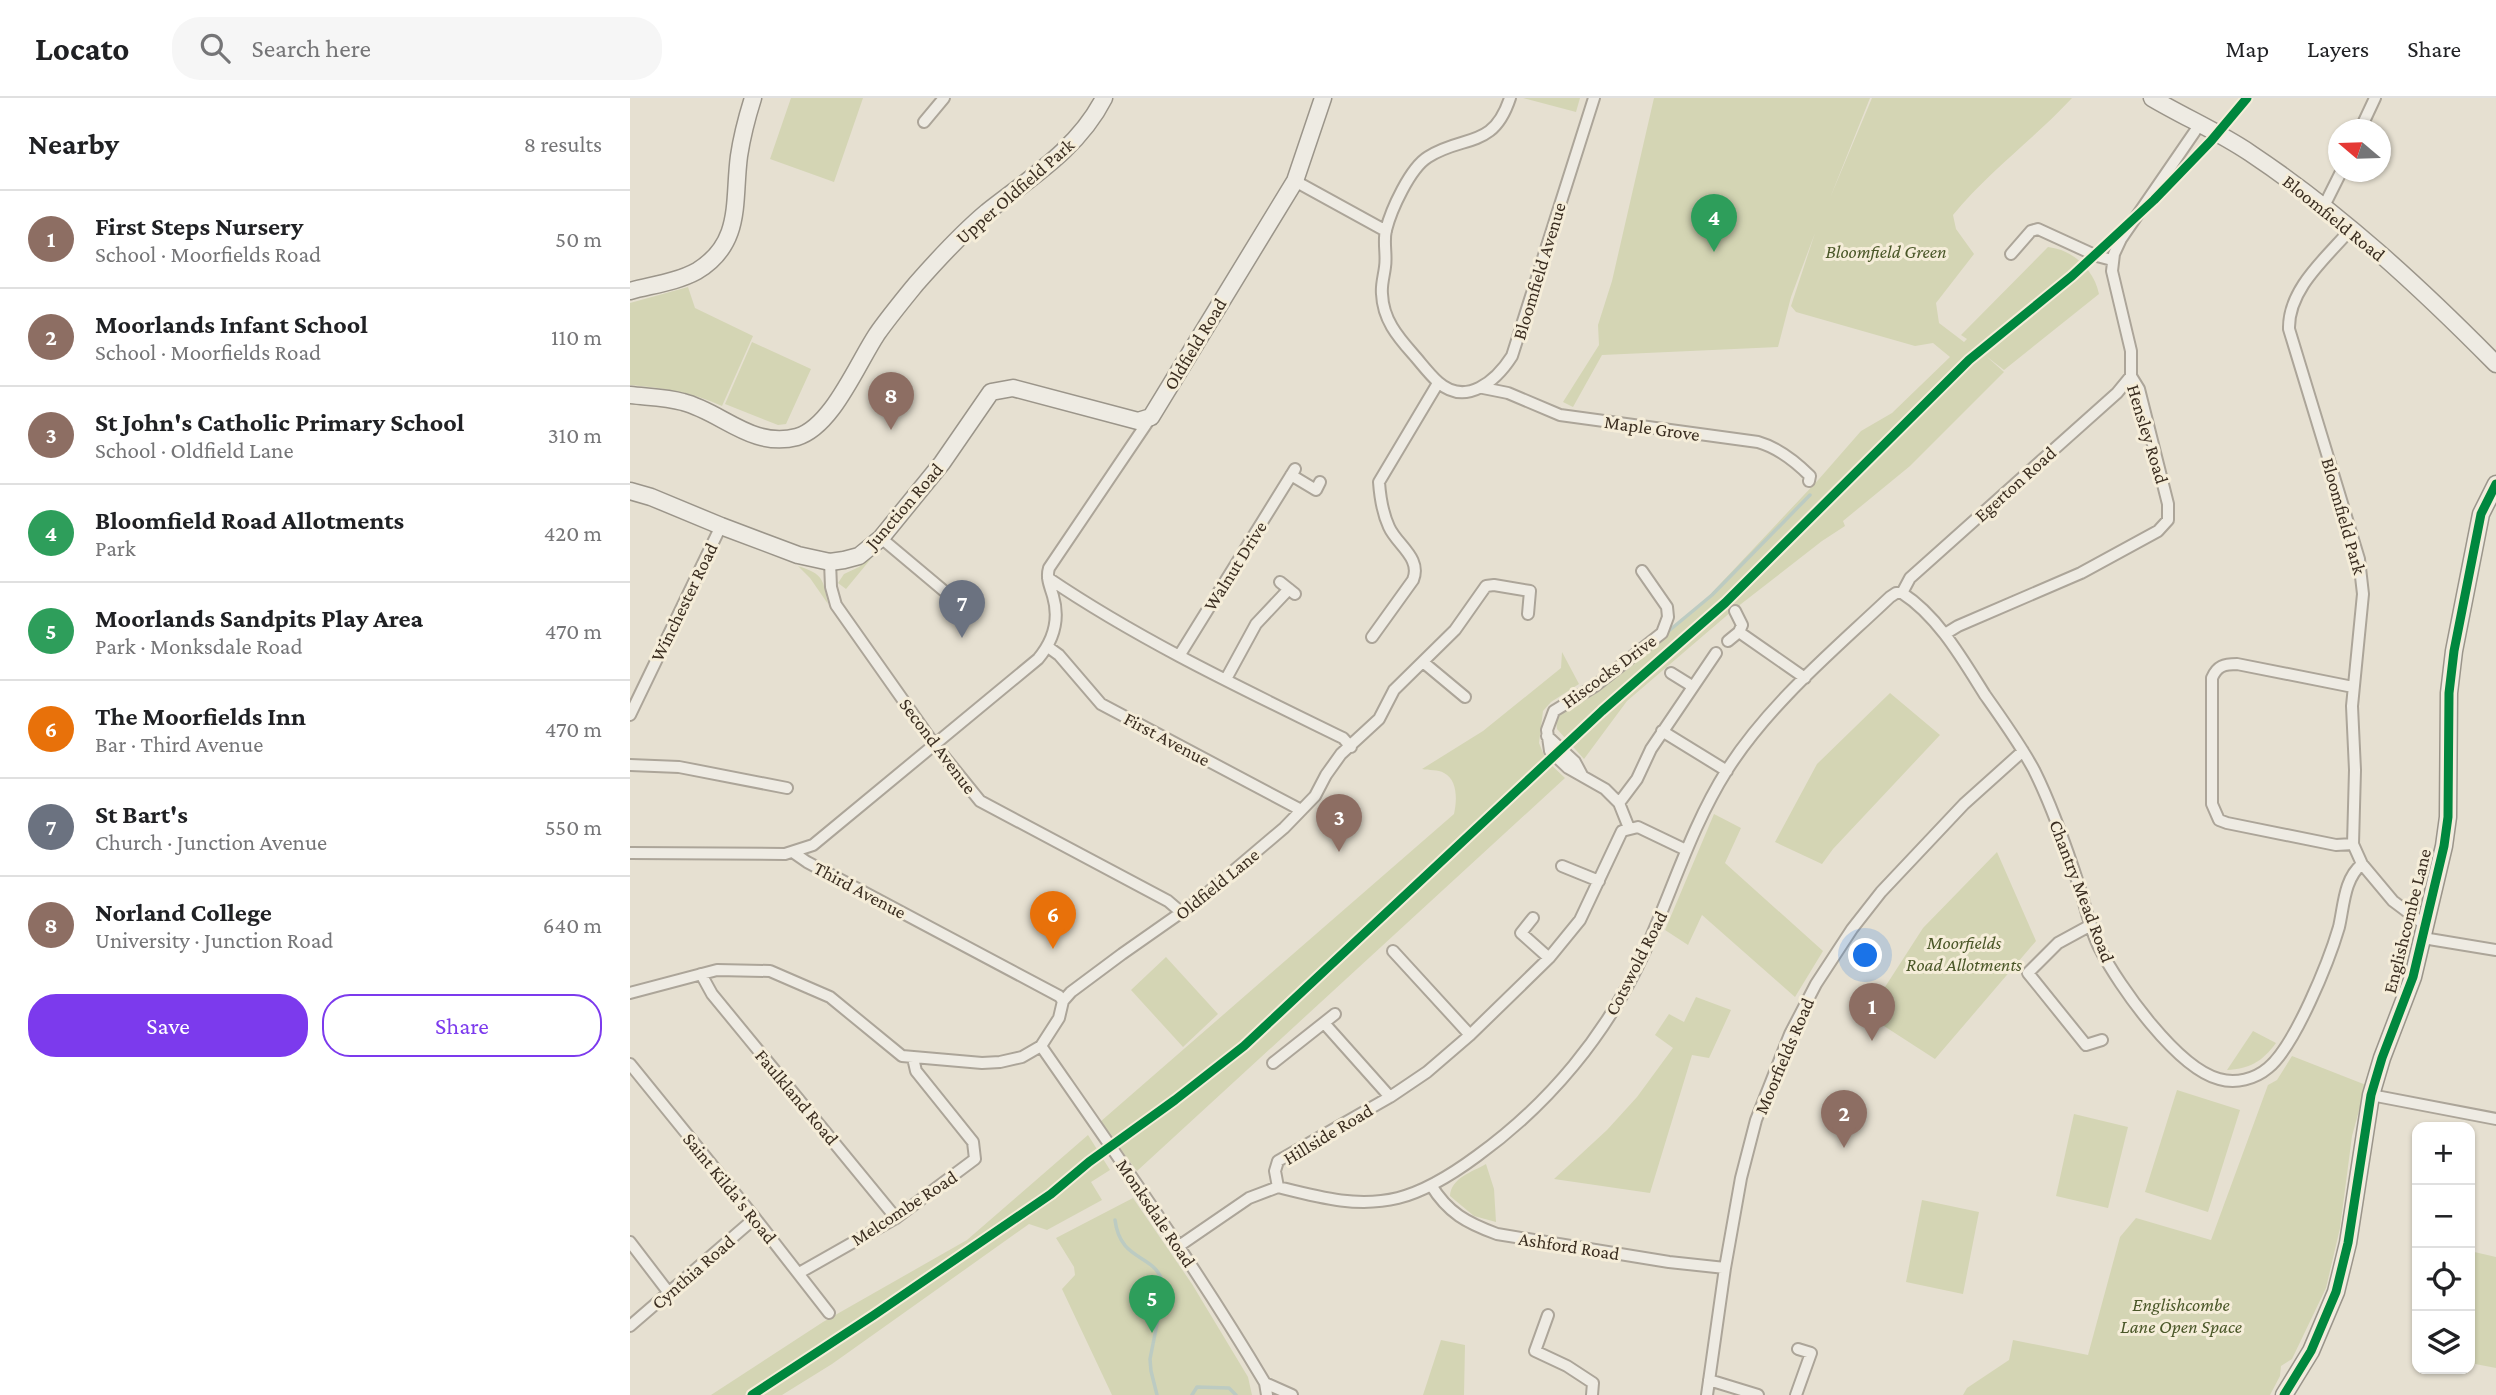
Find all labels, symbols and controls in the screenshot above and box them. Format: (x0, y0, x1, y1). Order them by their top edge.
search box (172, 17, 662, 80)
icon: search (196, 29, 234, 67)
text: Locato (35, 30, 130, 67)
text: Search here (252, 34, 371, 63)
text: Map (2225, 35, 2269, 62)
text: Layers (2307, 35, 2369, 62)
text: Share (2407, 35, 2461, 62)
north arrow (2328, 119, 2391, 182)
text: Nearby (28, 127, 119, 160)
text: 8 results (524, 131, 602, 157)
street label: Upper Oldfield Park (952, 133, 1079, 248)
street label: Bloomfield Road (2279, 170, 2389, 266)
pin: 4 (1691, 194, 1737, 252)
street label: Bloomfield Avenue (1508, 200, 1570, 342)
text: First Steps Nursery (95, 212, 303, 241)
text: 1 (47, 226, 55, 252)
text: 50 m (555, 226, 602, 252)
text: School · Moorfields Road (95, 241, 321, 267)
park label: Bloomfield Green (1825, 241, 1947, 262)
street label: Oldfield Road (1159, 294, 1231, 394)
text: Moorlands Infant School (95, 310, 368, 339)
text: 2 (45, 324, 57, 350)
text: 110 m (551, 324, 602, 350)
text: School · Moorfields Road (95, 339, 321, 365)
pin: 8 (868, 372, 914, 430)
street label: Hensley Road (2123, 382, 2173, 486)
text: St John's Catholic Primary School (95, 408, 464, 437)
street label: Maple Grove (1603, 411, 1701, 445)
text: 3 (45, 422, 57, 448)
text: 310 m (548, 422, 602, 448)
text: School · Oldfield Lane (95, 437, 294, 463)
street label: Egerton Road (1970, 442, 2060, 526)
street label: Bloomfield Park (2317, 455, 2371, 578)
street label: Junction Road (860, 459, 947, 555)
text: Bloomfield Road Allotments (95, 506, 404, 535)
street label: Walnut Drive (1199, 517, 1271, 615)
text: 4 (45, 520, 57, 546)
text: 420 m (544, 520, 602, 546)
text: Park (95, 535, 136, 561)
street label: Winchester Road (646, 539, 722, 665)
pin: 7 (939, 580, 985, 638)
text: Moorlands Sandpits Play Area (95, 604, 423, 633)
text: 5 (45, 618, 57, 644)
text: 470 m (545, 618, 602, 644)
street label: Hiscocks Drive (1558, 630, 1660, 712)
text: Park · Monksdale Road (95, 633, 303, 659)
street label: Second Avenue (895, 694, 981, 798)
text: The Moorfields Inn (95, 702, 306, 731)
street label: First Avenue (1121, 708, 1213, 770)
text: 6 (45, 716, 57, 742)
text: 470 m (545, 716, 602, 742)
text: Bar · Third Avenue (95, 731, 263, 757)
pin: 3 (1316, 794, 1362, 852)
text: St Bart's (95, 800, 188, 829)
text: 7 (45, 814, 57, 840)
text: 550 m (545, 814, 602, 840)
street label: Chantry Mead Road (2045, 817, 2119, 965)
text: Church · Junction Avenue (95, 829, 327, 855)
street label: Oldfield Lane (1171, 844, 1263, 924)
street label: Englishcombe Lane (2379, 846, 2435, 996)
street label: Third Avenue (810, 857, 910, 923)
pin: 6 (1030, 891, 1076, 949)
text: Norland College (95, 898, 272, 927)
street label: Cotswold Road (1601, 907, 1671, 1019)
text: 8 (44, 912, 58, 938)
text: 640 m (543, 912, 602, 938)
text: University · Junction Road (95, 927, 333, 953)
park label: Moorfields Road Allotments (1906, 932, 2022, 975)
your location (1848, 938, 1882, 972)
pin: 1 (1849, 983, 1895, 1041)
button: Save (28, 994, 308, 1057)
button: Share (322, 994, 602, 1057)
street label: Moorfields Road (1750, 995, 1818, 1117)
street label: Faulkland Road (751, 1045, 843, 1149)
pin: 2 (1821, 1090, 1867, 1148)
street label: Hillside Road (1280, 1099, 1376, 1169)
map controls (2412, 1122, 2475, 1374)
button: + (2412, 1122, 2475, 1185)
street label: Saint Kilda's Road (679, 1128, 781, 1248)
street label: Monksdale Road (1112, 1155, 1200, 1271)
street label: Melcombe Road (847, 1166, 961, 1250)
button: − (2412, 1185, 2475, 1248)
street label: Ashford Road (1517, 1228, 1621, 1264)
street label: Cynthia Road (647, 1230, 739, 1314)
button: locate (2412, 1248, 2475, 1311)
pin: 5 (1129, 1275, 1175, 1333)
park label: Englishcombe Lane Open Space (2120, 1294, 2242, 1337)
button: layers (2412, 1311, 2475, 1374)

